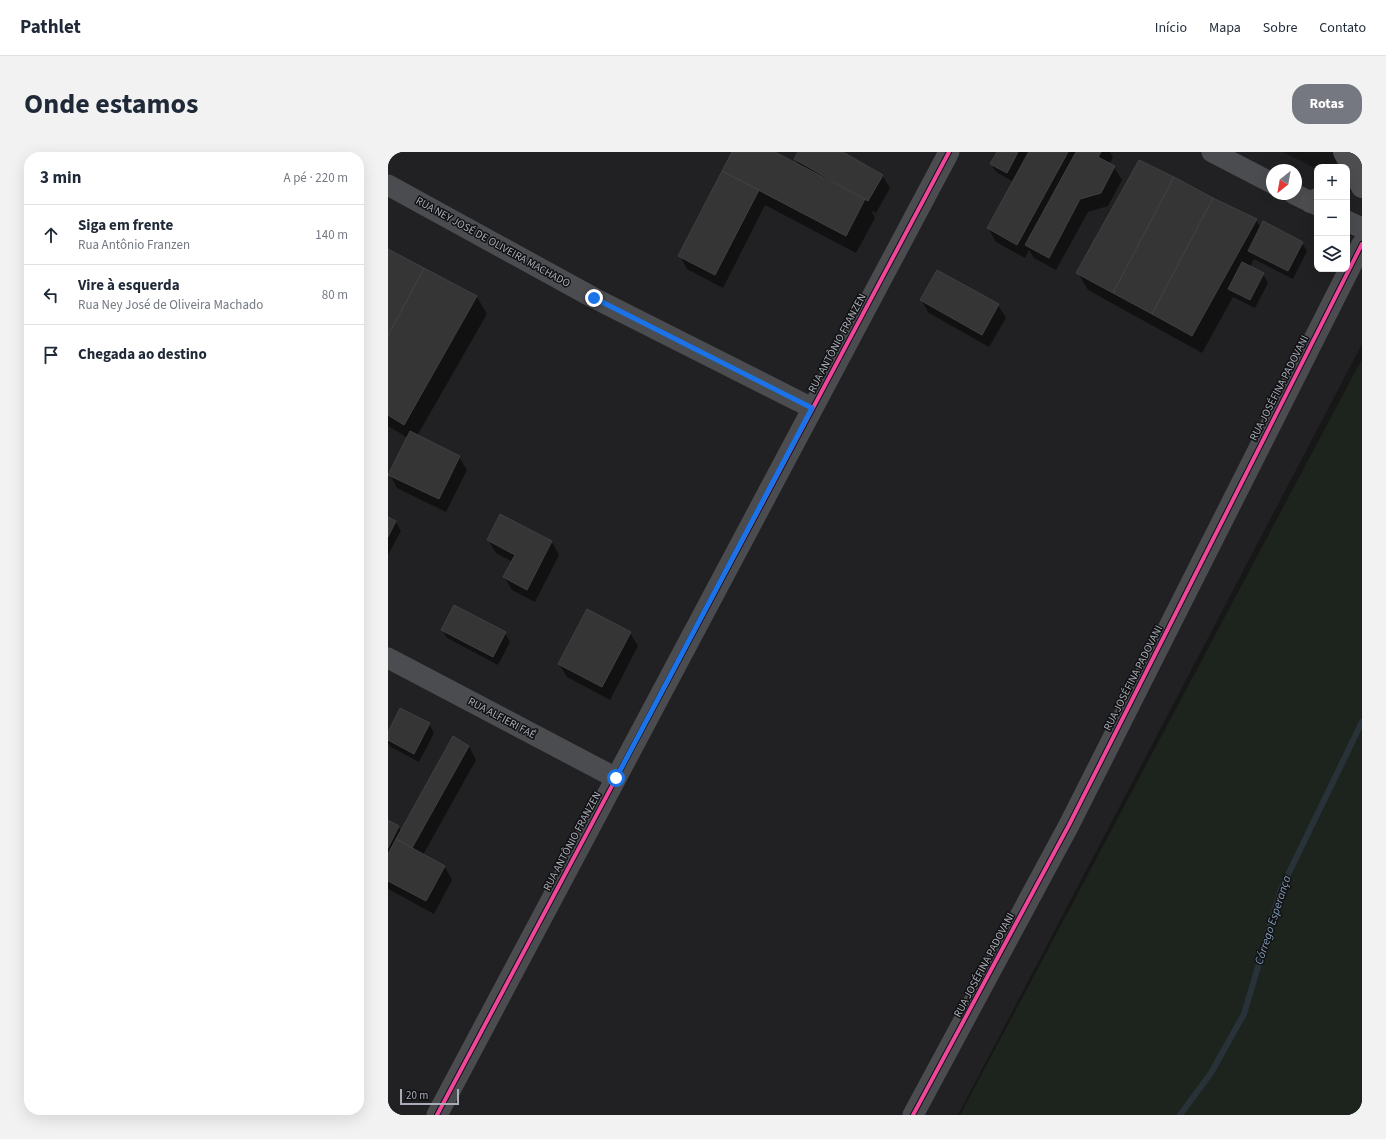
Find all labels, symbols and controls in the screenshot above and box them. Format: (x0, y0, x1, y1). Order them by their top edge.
text: Pathlet (20, 14, 81, 41)
text: Início (1155, 18, 1187, 38)
text: Mapa (1209, 18, 1241, 38)
text: Sobre (1263, 18, 1297, 38)
text: Contato (1319, 18, 1366, 38)
text: Onde estamos (24, 84, 198, 124)
button: Rotas (1292, 84, 1362, 124)
north arrow (1266, 164, 1302, 200)
map controls (1314, 164, 1350, 272)
button: + (1314, 164, 1350, 200)
text: 3 min (40, 166, 81, 190)
text: A pé · 220 m (283, 169, 348, 187)
street label: RUA NEY JOSÉ DE OLIVEIRA MACHADO (413, 193, 573, 291)
button: − (1314, 200, 1350, 236)
text: Siga em frente (78, 215, 173, 236)
icon: ahead (40, 224, 62, 246)
text: 140 m (315, 226, 348, 244)
text: Rua Antônio Franzen (78, 236, 190, 254)
button: layers (1314, 236, 1350, 272)
text: Vire à esquerda (78, 275, 180, 296)
icon: left (40, 284, 62, 306)
text: 80 m (322, 286, 348, 304)
route end (585, 289, 603, 307)
street label: RUA ANTÔNIO FRANZEN (804, 291, 870, 395)
text: Rua Ney José de Oliveira Machado (78, 296, 263, 314)
street label: RUA JOSÉFINA PADOVANI (1246, 333, 1312, 443)
icon: arrive (40, 344, 62, 366)
text: Chegada ao destino (78, 344, 207, 365)
street label: RUA JOSÉFINA PADOVANI (1100, 623, 1166, 733)
street label: RUA ALFIERI FAÉ (465, 694, 539, 742)
route start (607, 769, 625, 787)
street label: RUA ANTÔNIO FRANZEN (539, 789, 605, 893)
water label: Córrego Esperança (1251, 873, 1296, 967)
street label: RUA JOSÉFINA PADOVANI (950, 910, 1018, 1020)
scale bar (400, 1087, 459, 1106)
text: 20 m (406, 1088, 428, 1103)

